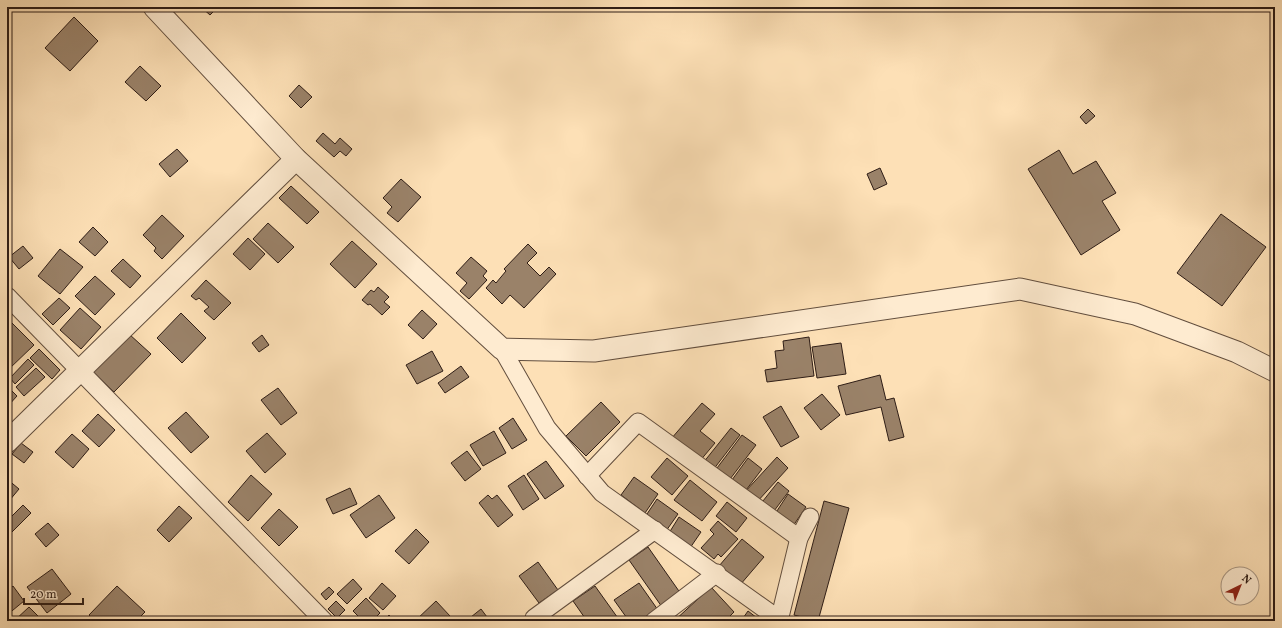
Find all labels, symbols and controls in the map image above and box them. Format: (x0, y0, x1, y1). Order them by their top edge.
north arrow (1220, 566, 1260, 606)
text: N (1238, 572, 1254, 588)
scale bar (24, 580, 83, 606)
text: 20 m (30, 587, 57, 603)

